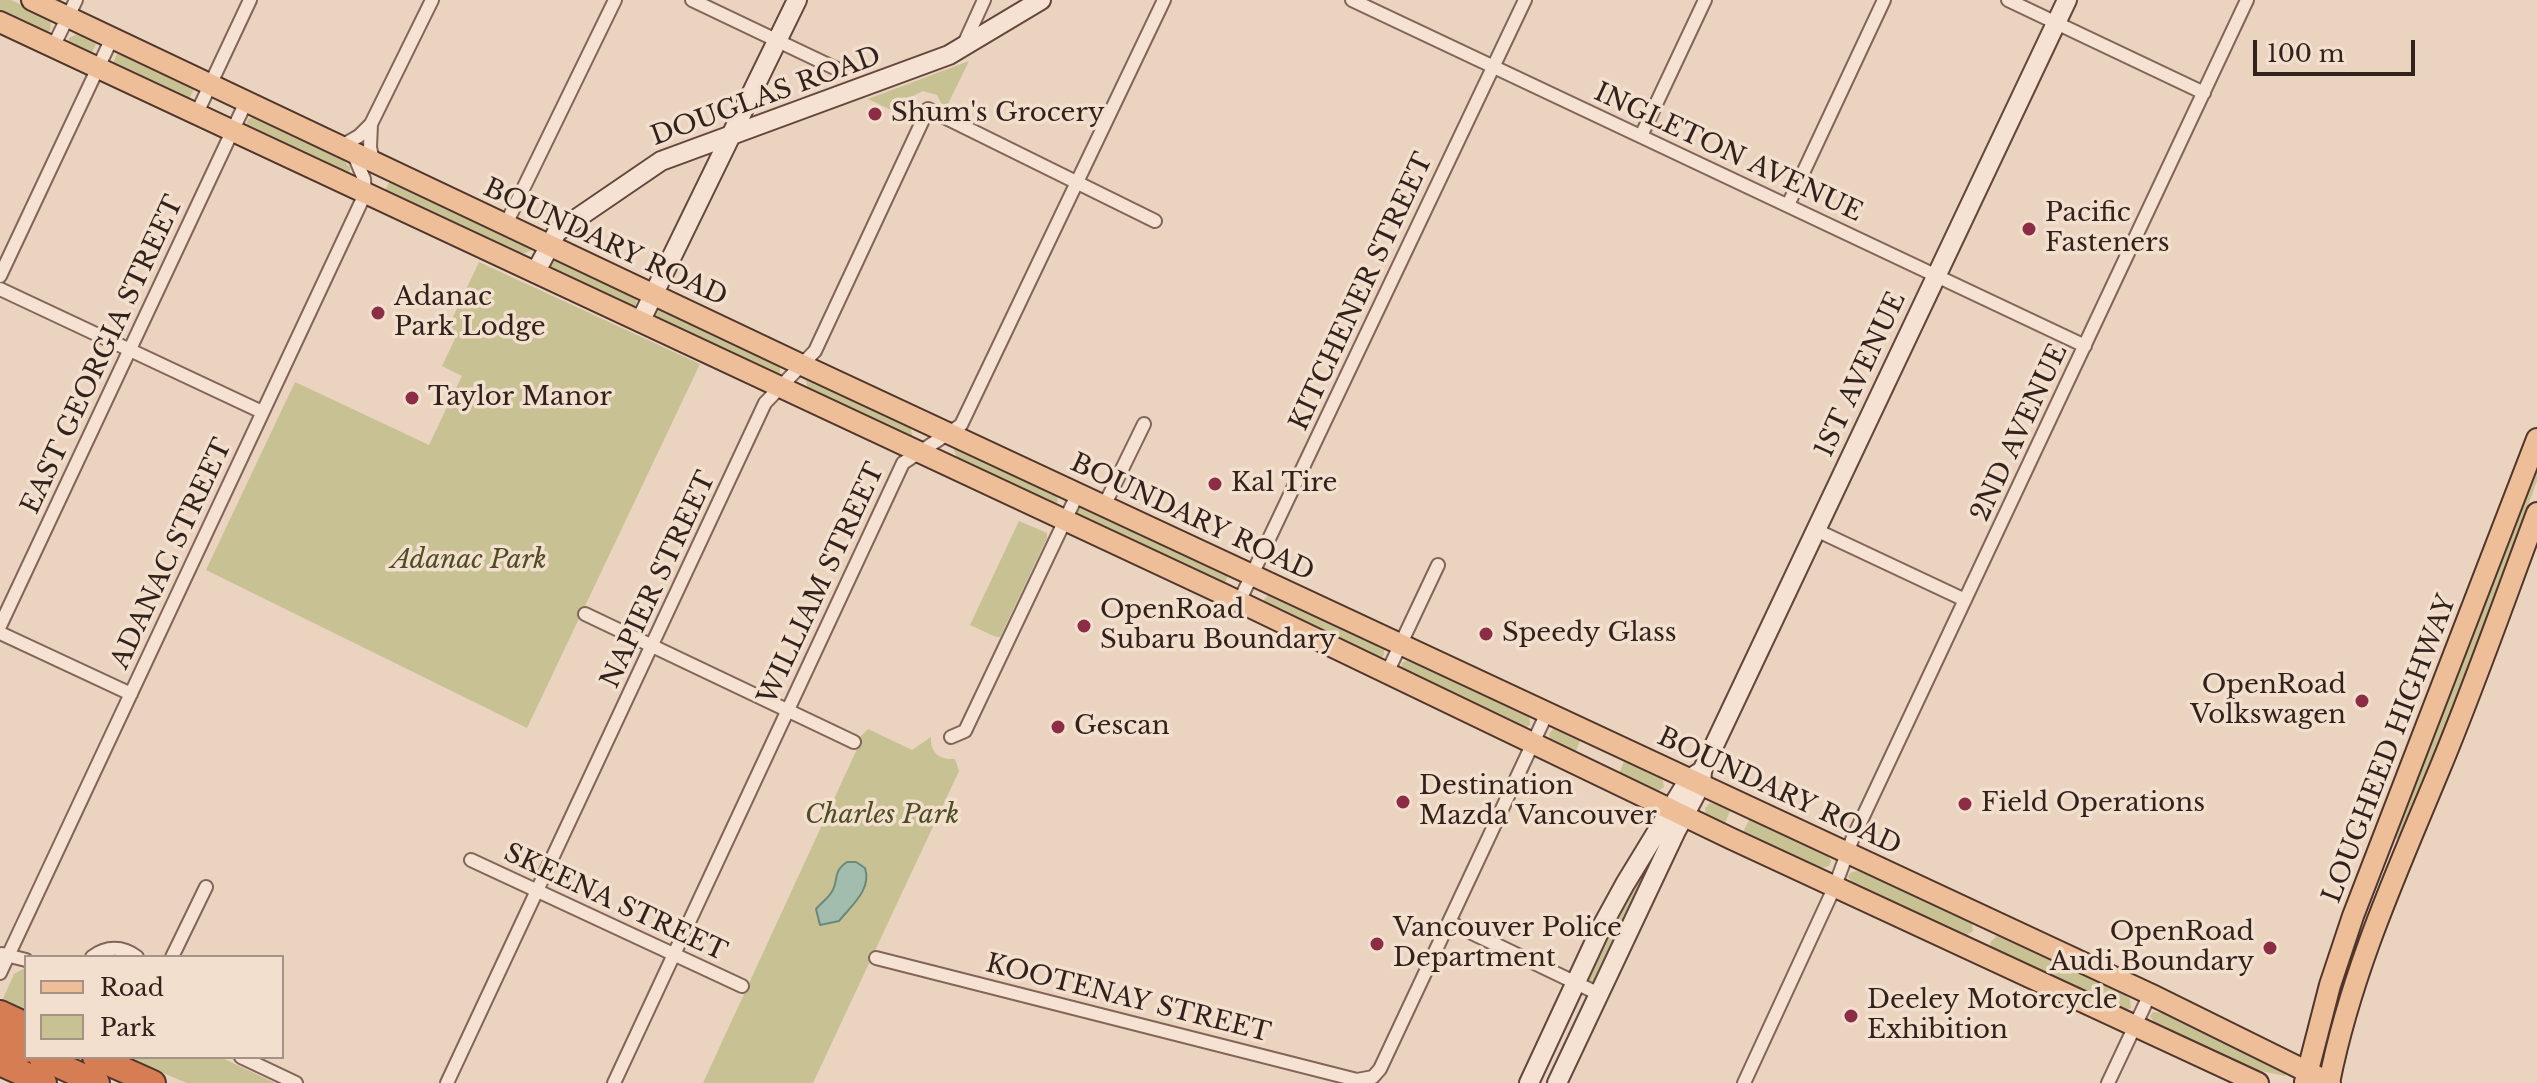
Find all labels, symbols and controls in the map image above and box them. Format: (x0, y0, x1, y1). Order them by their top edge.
scale bar (2257, 24, 2419, 74)
text: 100 m (2267, 39, 2345, 68)
street label: DOUGLAS ROAD (647, 41, 885, 153)
street label: INGLETON AVENUE (1589, 77, 1867, 229)
place label: Shum's Grocery (891, 98, 1105, 130)
marker: Shum's Grocery (866, 105, 884, 123)
street label: KITCHENER STREET (1284, 148, 1440, 436)
street label: BOUNDARY ROAD (478, 173, 732, 313)
street label: EAST GEORGIA STREET (15, 191, 191, 519)
place label: Pacific Fasteners (2045, 198, 2169, 260)
marker: Pacific Fasteners (2020, 220, 2038, 238)
place label: Adanac Park Lodge (394, 282, 546, 344)
street label: 1ST AVENUE (1809, 287, 1913, 463)
marker: Adanac Park Lodge (369, 304, 387, 322)
street label: 2ND AVENUE (1965, 339, 2075, 527)
place label: Taylor Manor (428, 382, 612, 414)
marker: Taylor Manor (403, 389, 421, 407)
street label: ADANAC STREET (105, 434, 239, 674)
street label: BOUNDARY ROAD (1065, 448, 1319, 588)
street label: WILLIAM STREET (752, 458, 892, 710)
street label: NAPIER STREET (595, 467, 723, 693)
place label: Kal Tire (1231, 468, 1338, 500)
marker: Kal Tire (1206, 475, 1224, 493)
park label: Adanac Park (391, 545, 547, 577)
street label: LOUGHEED HIGHWAY (2317, 591, 2463, 907)
place label: OpenRoad Subaru Boundary (1100, 595, 1336, 656)
marker: OpenRoad Subaru Boundary (1075, 617, 1093, 635)
place label: Speedy Glass (1502, 618, 1677, 650)
marker: Speedy Glass (1477, 625, 1495, 643)
place label: OpenRoad Volkswagen (2190, 670, 2346, 732)
marker: OpenRoad Volkswagen (2353, 692, 2371, 710)
place label: Gescan (1074, 711, 1170, 743)
marker: Gescan (1049, 718, 1067, 736)
street label: BOUNDARY ROAD (1652, 722, 1906, 862)
place label: Destination Mazda Vancouver (1419, 771, 1657, 832)
place label: Field Operations (1981, 788, 2205, 820)
marker: Destination Mazda Vancouver (1394, 793, 1412, 811)
marker: Field Operations (1956, 795, 1974, 813)
park label: Charles Park (805, 800, 959, 832)
street label: SKEENA STREET (499, 838, 731, 968)
place label: Vancouver Police Department (1393, 913, 1622, 974)
place label: OpenRoad Audi Boundary (2050, 917, 2254, 978)
marker: Vancouver Police Department (1368, 935, 1386, 953)
marker: OpenRoad Audi Boundary (2261, 939, 2279, 957)
street label: KOOTENAY STREET (982, 949, 1274, 1049)
legend (24, 955, 284, 1059)
text: Road (100, 973, 164, 1002)
place label: Deeley Motorcycle Exhibition (1867, 985, 2118, 1046)
marker: Deeley Motorcycle Exhibition (1842, 1007, 1860, 1025)
text: Park (100, 1013, 156, 1042)

